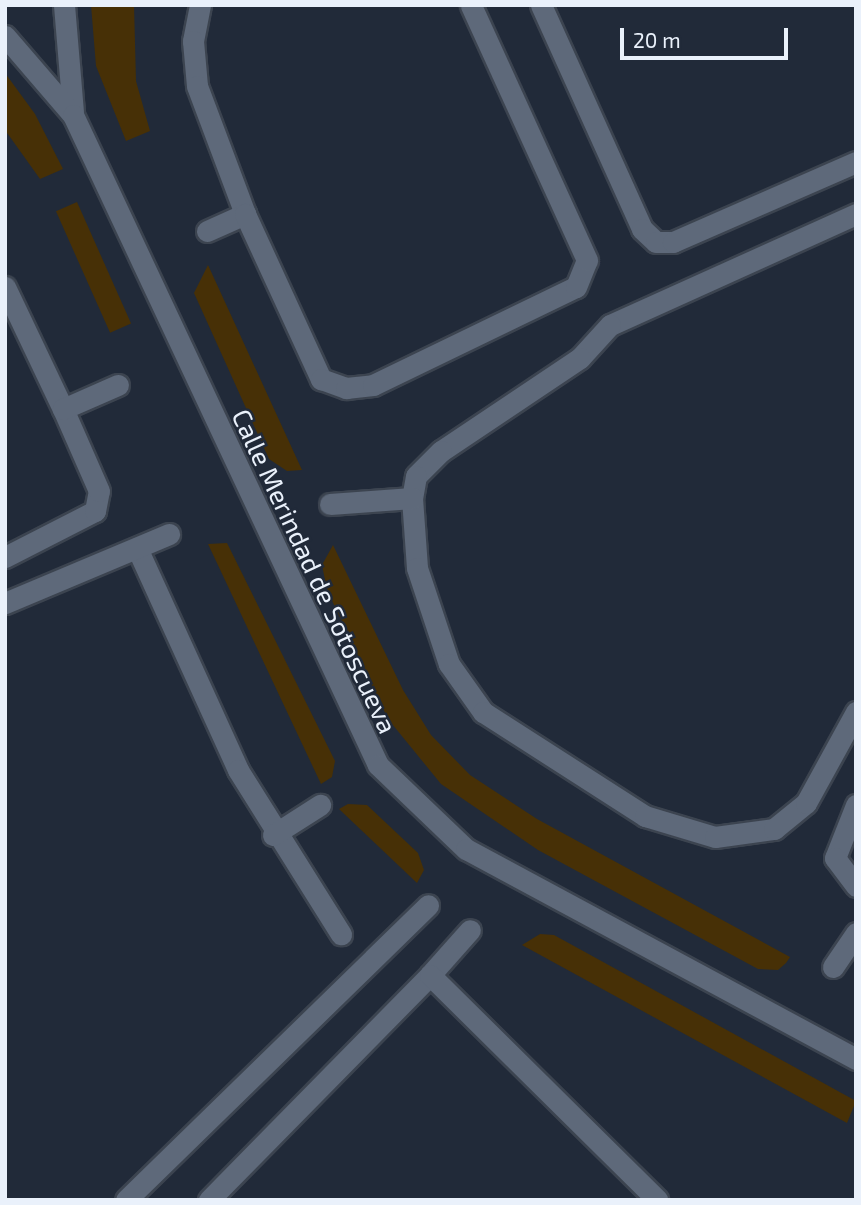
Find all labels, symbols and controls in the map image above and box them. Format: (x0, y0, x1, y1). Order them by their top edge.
scale bar (623, 14, 791, 58)
text: 20 m (633, 27, 681, 52)
street label: Calle Merindad de Sotoscueva (226, 404, 404, 738)

